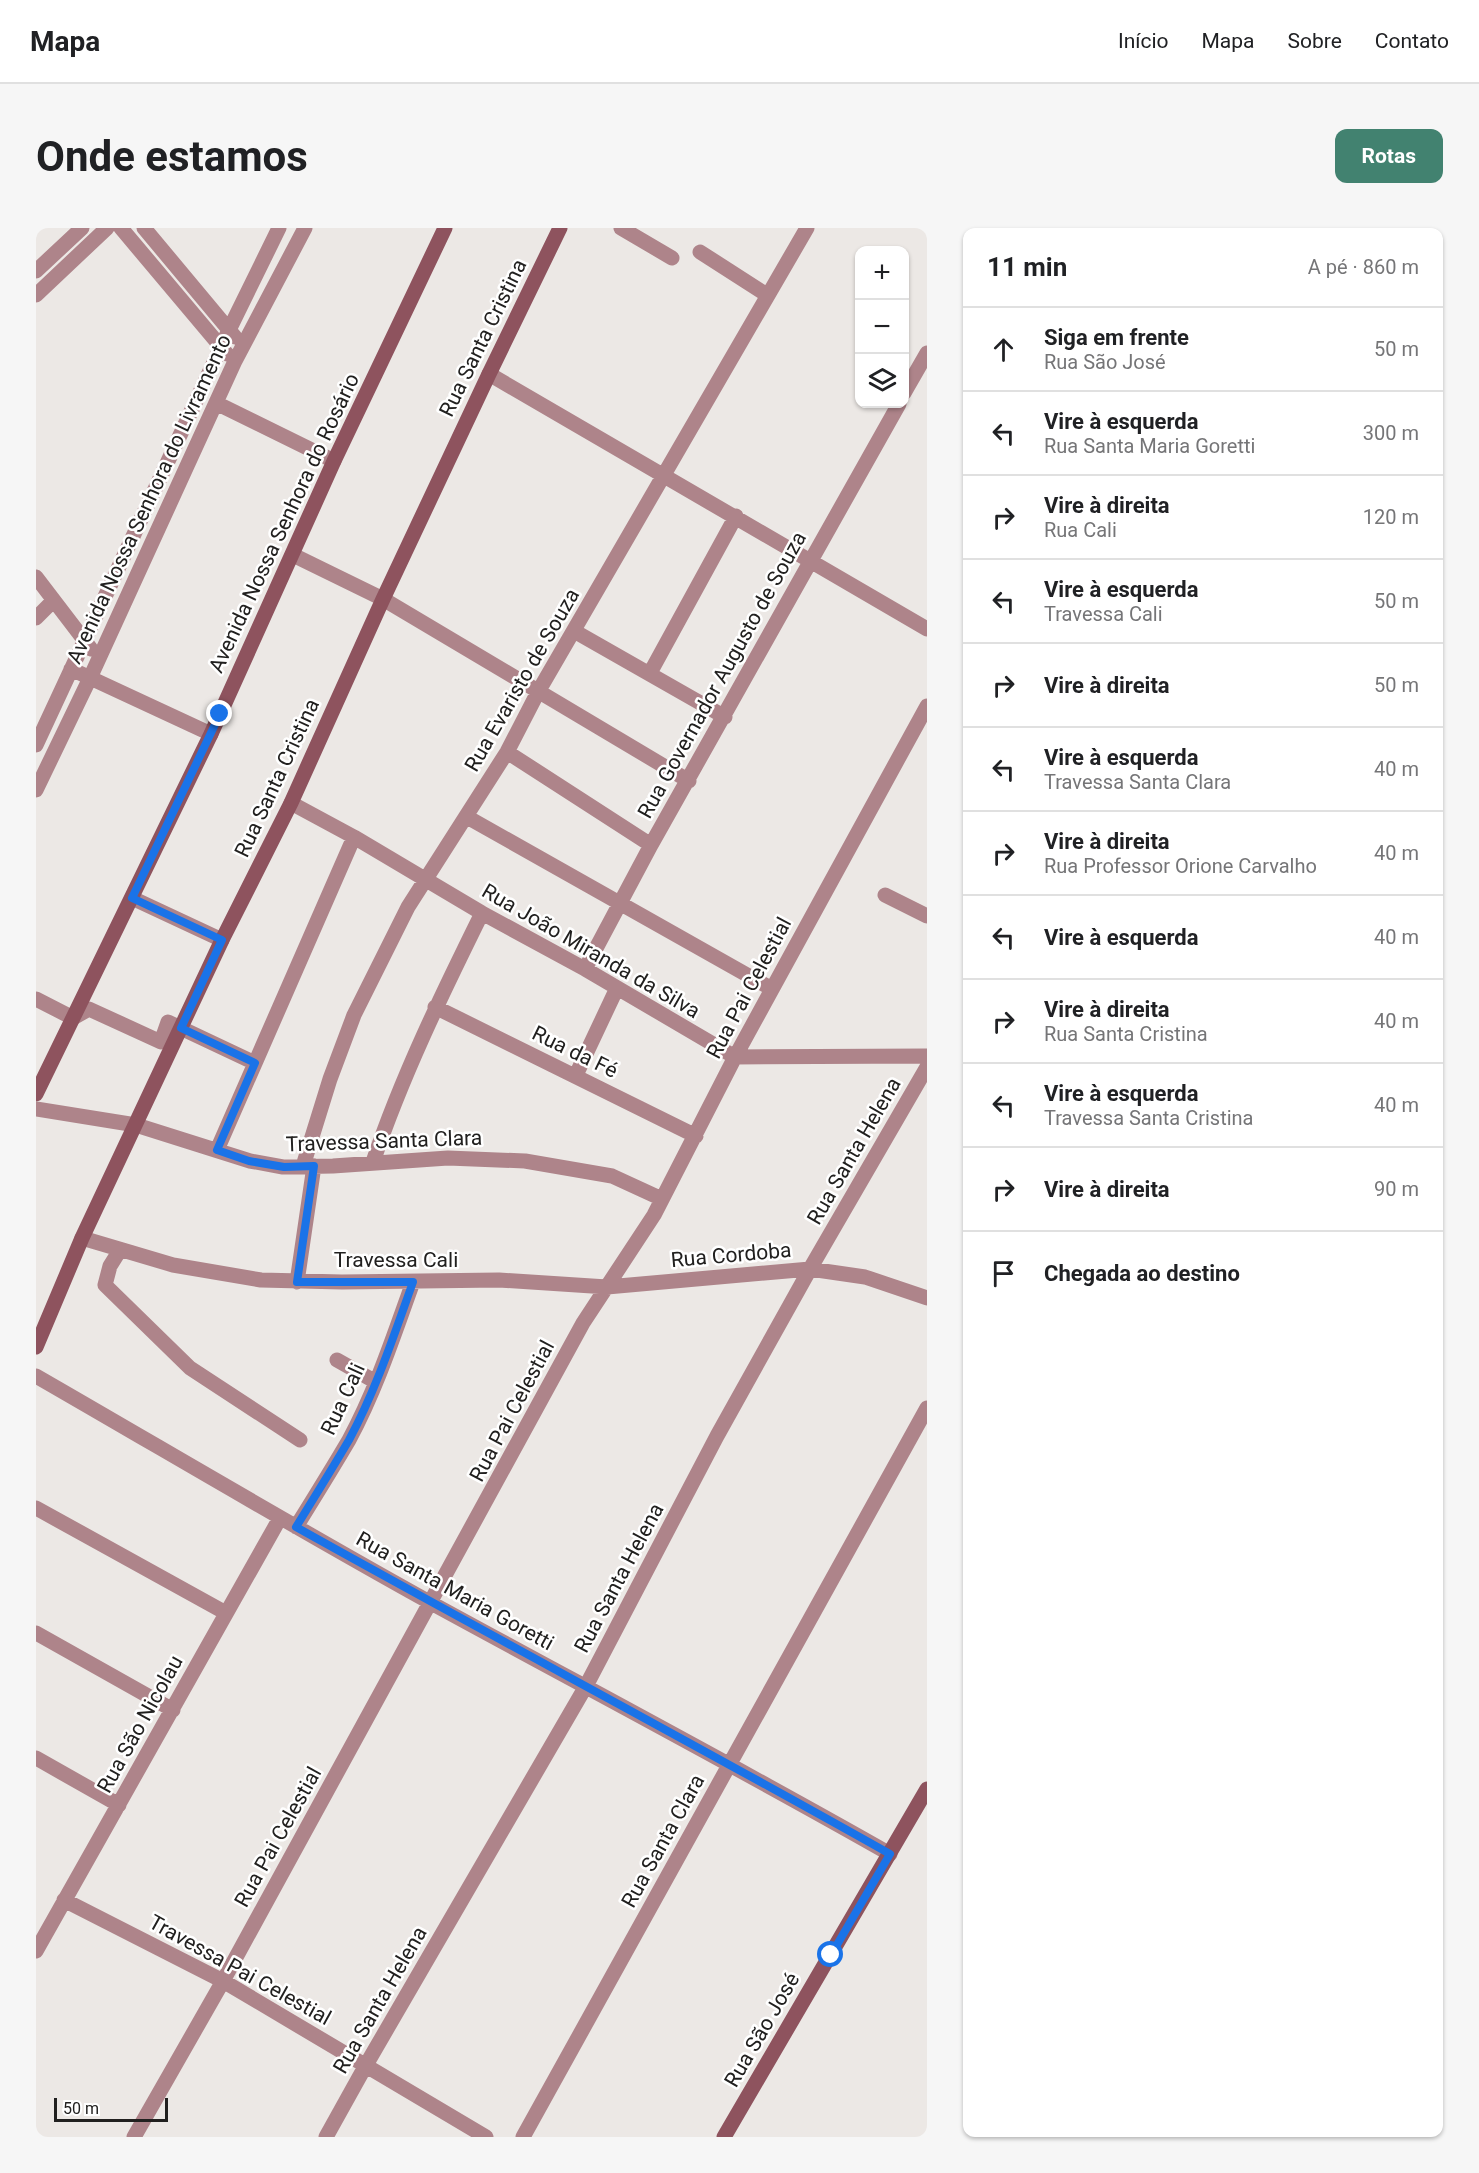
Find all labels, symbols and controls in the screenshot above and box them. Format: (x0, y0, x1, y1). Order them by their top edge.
text: Mapa (30, 25, 100, 58)
text: Início (1118, 29, 1169, 53)
text: Mapa (1202, 29, 1255, 53)
text: Sobre (1288, 29, 1342, 53)
text: Contato (1375, 29, 1449, 53)
button: Rotas (1335, 129, 1443, 183)
text: Onde estamos (36, 132, 308, 181)
map controls (855, 246, 909, 408)
button: + (855, 246, 909, 300)
text: 11 min (987, 252, 1067, 282)
street label: Rua Santa Cristina (435, 255, 531, 421)
text: A pé · 860 m (1308, 255, 1419, 279)
button: − (855, 300, 909, 354)
text: Siga em frente (1044, 325, 1189, 350)
street label: Avenida Nossa Senhora do Livramento (62, 331, 236, 667)
icon: ahead (987, 333, 1020, 366)
text: 50 m (1374, 337, 1419, 361)
text: Rua São José (1044, 350, 1166, 374)
button: layers (855, 354, 909, 408)
street label: Avenida Nossa Senhora do Rosário (204, 370, 364, 676)
text: Vire à esquerda (1044, 409, 1198, 434)
icon: left (987, 417, 1020, 450)
text: 300 m (1363, 421, 1419, 445)
text: Rua Santa Maria Goretti (1044, 434, 1255, 458)
text: Vire à direita (1044, 493, 1170, 518)
icon: right (987, 501, 1020, 534)
text: 120 m (1363, 505, 1419, 529)
text: Rua Cali (1044, 518, 1117, 542)
street label: Rua Governador Augusto de Souza (633, 527, 811, 823)
text: Vire à esquerda (1044, 577, 1198, 602)
street label: Rua Evaristo de Souza (460, 584, 584, 776)
icon: left (987, 585, 1020, 618)
text: 50 m (1374, 589, 1419, 613)
text: Travessa Cali (1044, 602, 1163, 626)
icon: right (987, 669, 1020, 702)
text: Vire à direita (1044, 673, 1170, 698)
text: 50 m (1374, 673, 1419, 697)
street label: Rua Santa Cristina (230, 695, 324, 861)
route end (206, 700, 232, 726)
text: Vire à esquerda (1044, 745, 1198, 770)
icon: left (987, 753, 1020, 786)
text: 40 m (1374, 757, 1419, 781)
text: Travessa Santa Clara (1044, 770, 1231, 794)
text: Vire à direita (1044, 829, 1170, 854)
icon: right (987, 837, 1020, 870)
text: 40 m (1374, 841, 1419, 865)
text: Rua Professor Orione Carvalho (1044, 854, 1317, 878)
street label: Rua João Miranda da Silva (478, 879, 704, 1023)
street label: Rua Pai Celestial (702, 913, 796, 1063)
icon: left (987, 921, 1020, 954)
text: Vire à esquerda (1044, 925, 1198, 950)
text: 40 m (1374, 925, 1419, 949)
text: Vire à direita (1044, 997, 1170, 1022)
icon: right (987, 1005, 1020, 1038)
text: 40 m (1374, 1009, 1419, 1033)
street label: Rua da Fé (528, 1021, 622, 1083)
text: Rua Santa Cristina (1044, 1022, 1208, 1046)
street label: Rua Santa Helena (802, 1073, 906, 1229)
text: Vire à esquerda (1044, 1081, 1198, 1106)
icon: left (987, 1089, 1020, 1122)
text: 40 m (1374, 1093, 1419, 1117)
text: Travessa Santa Cristina (1044, 1106, 1253, 1130)
street label: Travessa Santa Clara (285, 1126, 483, 1156)
icon: right (987, 1173, 1020, 1206)
text: Vire à direita (1044, 1177, 1170, 1202)
text: 90 m (1374, 1177, 1419, 1201)
street label: Rua Cordoba (670, 1238, 792, 1272)
street label: Travessa Cali (334, 1248, 458, 1272)
icon: arrive (987, 1257, 1020, 1290)
text: Chegada ao destino (1044, 1261, 1240, 1286)
street label: Rua Pai Celestial (465, 1336, 559, 1486)
street label: Rua Cali (316, 1359, 370, 1439)
street label: Rua Santa Helena (570, 1499, 668, 1657)
street label: Rua Santa Maria Goretti (352, 1527, 558, 1655)
street label: Rua São Nicolau (92, 1651, 188, 1797)
street label: Rua Pai Celestial (230, 1763, 326, 1911)
street label: Rua Santa Clara (617, 1770, 709, 1912)
street label: Travessa Pai Celestial (145, 1910, 335, 2030)
street label: Rua Santa Helena (328, 1922, 432, 2078)
route start (817, 1941, 843, 1967)
street label: Rua São José (720, 1969, 804, 2091)
scale bar (54, 2095, 168, 2122)
text: 50 m (63, 2099, 99, 2118)

